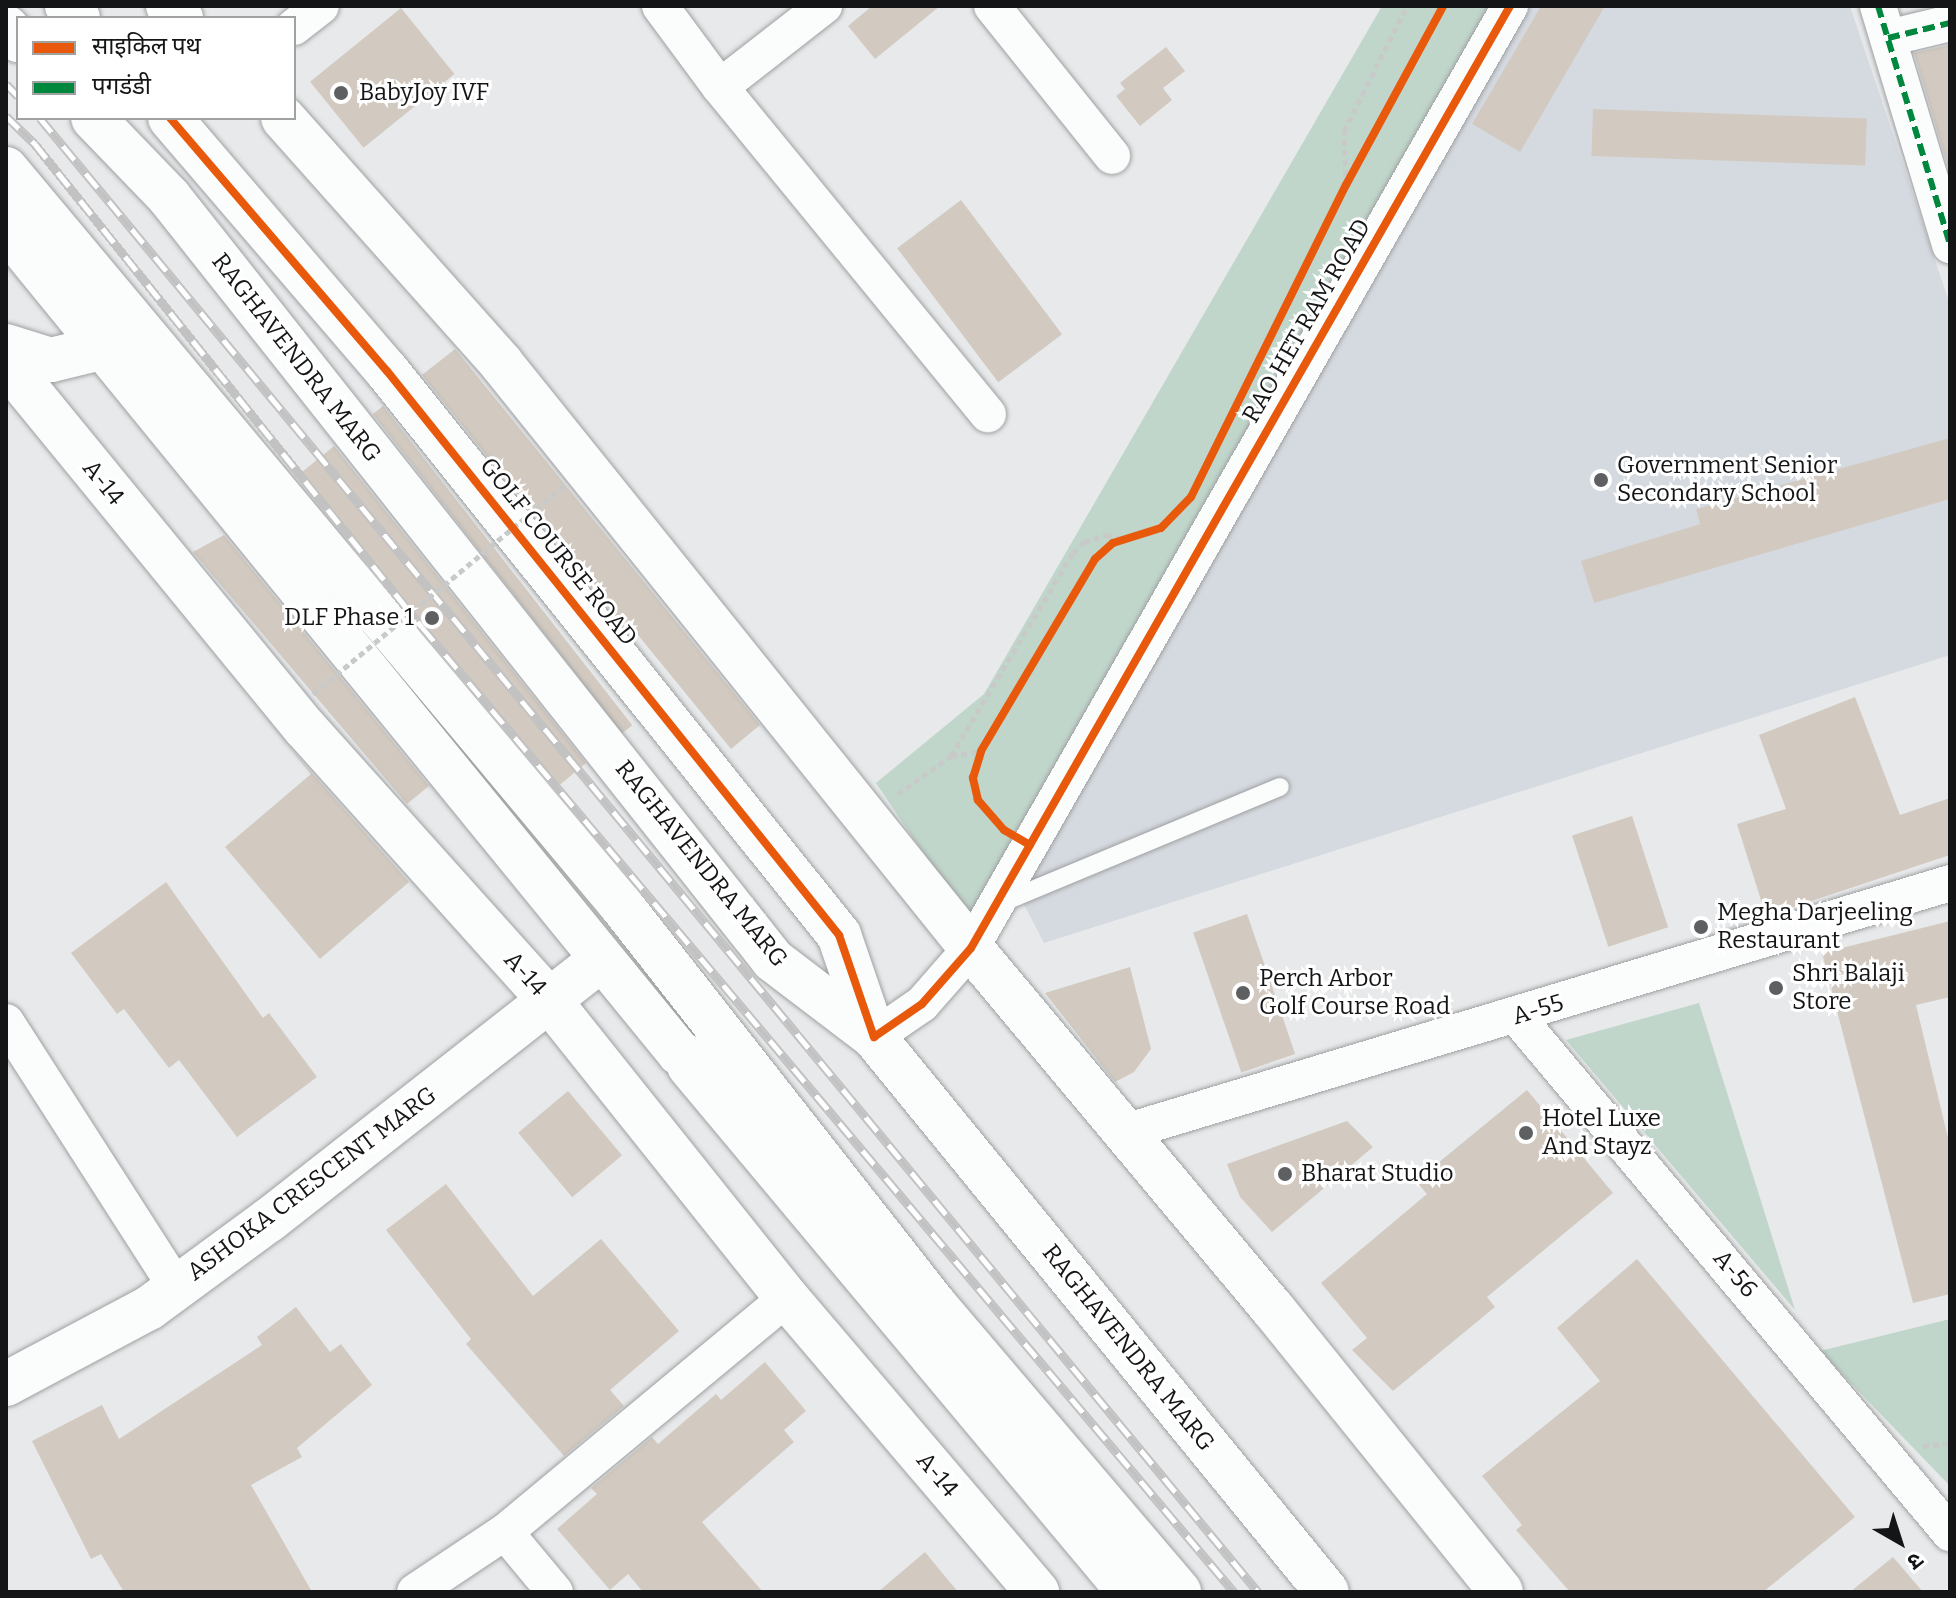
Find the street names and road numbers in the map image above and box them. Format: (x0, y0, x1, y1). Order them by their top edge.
street label: RAO HET RAM ROAD (1237, 214, 1377, 428)
street label: RAGHAVENDRA MARG (205, 248, 387, 468)
street label: GOLF COURSE ROAD (473, 452, 643, 652)
street label: A-14 (76, 454, 130, 512)
street label: RAGHAVENDRA MARG (609, 755, 793, 973)
street label: A-14 (498, 946, 552, 1002)
street label: A-55 (1509, 989, 1567, 1031)
street label: ASHOKA CRESCENT MARG (182, 1081, 442, 1287)
street label: RAGHAVENDRA MARG (1036, 1239, 1220, 1457)
street label: A-56 (1707, 1244, 1763, 1304)
street label: A-14 (910, 1447, 964, 1503)

